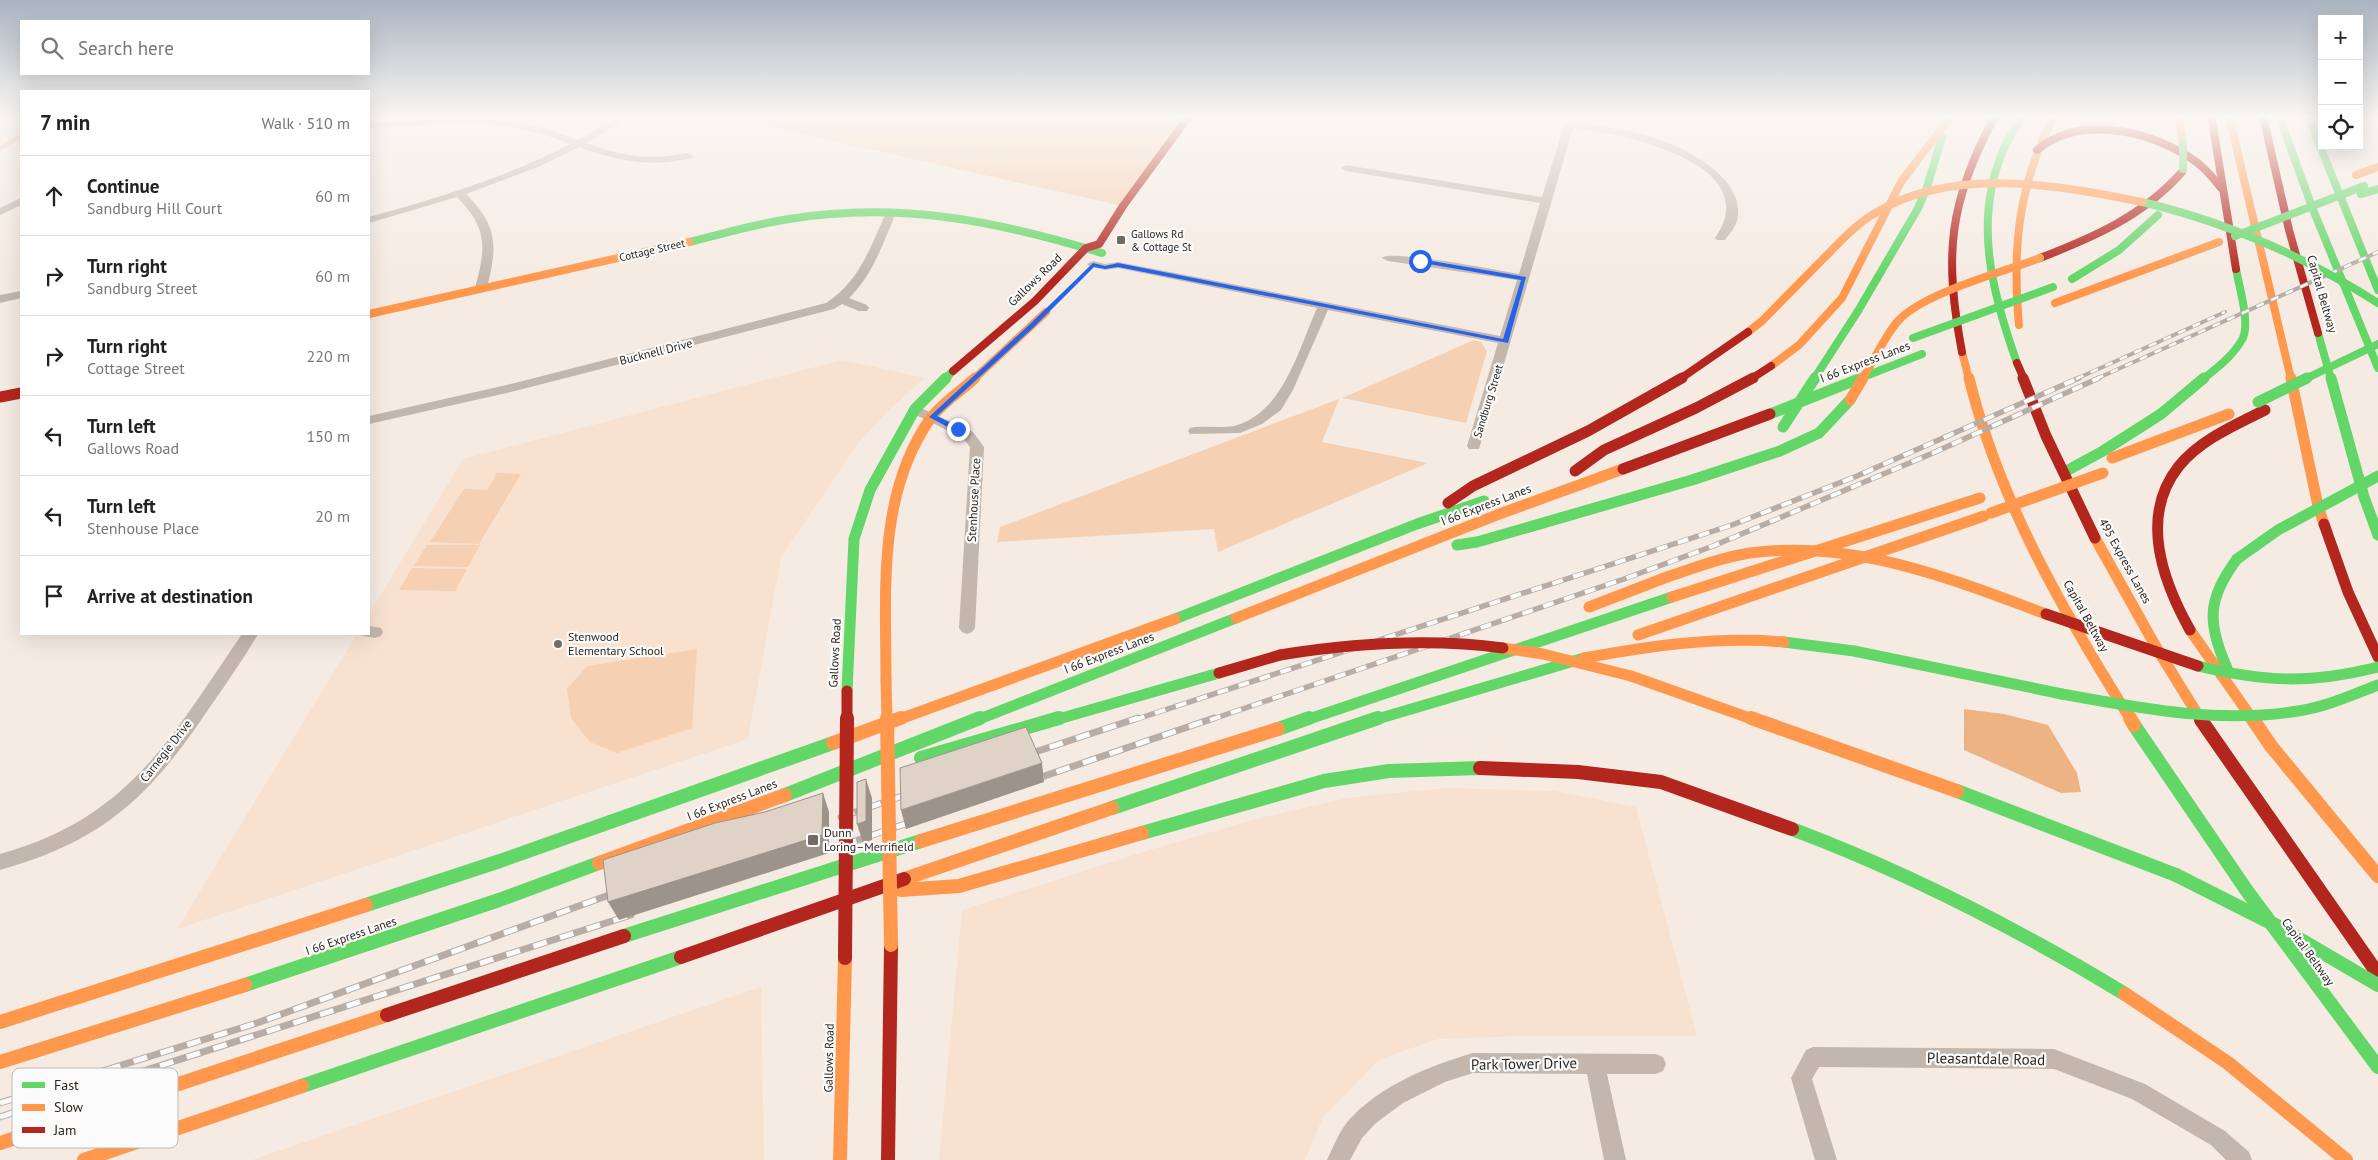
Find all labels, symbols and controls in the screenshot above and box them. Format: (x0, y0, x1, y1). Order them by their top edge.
map controls (2318, 15, 2363, 150)
button: + (2318, 15, 2363, 60)
search box (20, 20, 370, 75)
icon: search (38, 34, 66, 62)
text: Search here (78, 36, 174, 60)
button: − (2318, 60, 2363, 105)
button: locate (2318, 105, 2363, 150)
text: 7 min (40, 109, 90, 136)
text: Walk · 510 m (261, 113, 350, 133)
text: Continue (87, 174, 159, 198)
icon: ahead (40, 182, 68, 210)
text: 60 m (315, 186, 350, 206)
text: Sandburg Hill Court (87, 198, 222, 218)
place label: Gallows Rd & Cottage St (1131, 227, 1192, 254)
marker: Gallows Rd & Cottage St (1115, 234, 1127, 246)
street label: Cottage Street (618, 236, 687, 264)
street label: Gallows Road (1005, 250, 1065, 309)
route start (1409, 250, 1432, 273)
street label: Capital Beltway (2304, 253, 2341, 335)
text: Turn right (87, 254, 167, 278)
icon: right (40, 262, 68, 290)
text: 60 m (315, 266, 350, 286)
text: Sandburg Street (87, 278, 197, 298)
text: Turn right (87, 334, 167, 358)
street label: Bucknell Drive (618, 335, 694, 368)
street label: I 66 Express Lanes (1818, 337, 1912, 386)
icon: right (40, 342, 68, 370)
text: 220 m (307, 346, 350, 366)
text: Cottage Street (87, 358, 185, 378)
street label: Sandburg Street (1470, 362, 1506, 439)
text: Turn left (87, 414, 156, 438)
route end (947, 418, 970, 441)
icon: left (40, 422, 68, 450)
text: 150 m (307, 426, 350, 446)
text: Gallows Road (87, 438, 179, 458)
street label: Stenhouse Place (964, 458, 983, 542)
street label: I 66 Express Lanes (1439, 480, 1533, 529)
text: Turn left (87, 494, 156, 518)
icon: left (40, 502, 68, 530)
text: 20 m (315, 506, 350, 526)
street label: 495 Express Lanes (2096, 516, 2155, 606)
text: Stenhouse Place (87, 518, 199, 538)
street label: Capital Beltway (2060, 577, 2113, 655)
icon: arrive (40, 582, 68, 610)
text: Arrive at destination (87, 584, 253, 608)
street label: Gallows Road (825, 618, 844, 688)
street label: I 66 Express Lanes (1062, 628, 1156, 677)
place label: Stenwood Elementary School (568, 629, 664, 658)
marker: Stenwood Elementary School (552, 638, 564, 650)
street label: Carnegie Drive (137, 716, 195, 785)
street label: I 66 Express Lanes (685, 775, 779, 824)
place label: Dunn Loring–Merrifield (824, 825, 914, 854)
marker: Dunn Loring–Merrifield (806, 833, 820, 847)
street label: I 66 Express Lanes (303, 913, 398, 958)
street label: Capital Beltway (2279, 915, 2338, 989)
street label: Gallows Road (820, 1023, 837, 1093)
street label: Pleasantdale Road (1927, 1048, 2045, 1069)
street label: Park Tower Drive (1471, 1053, 1577, 1074)
legend (12, 1068, 178, 1148)
text: Fast (54, 1076, 79, 1094)
text: Slow (54, 1098, 84, 1116)
text: Jam (53, 1121, 76, 1139)

